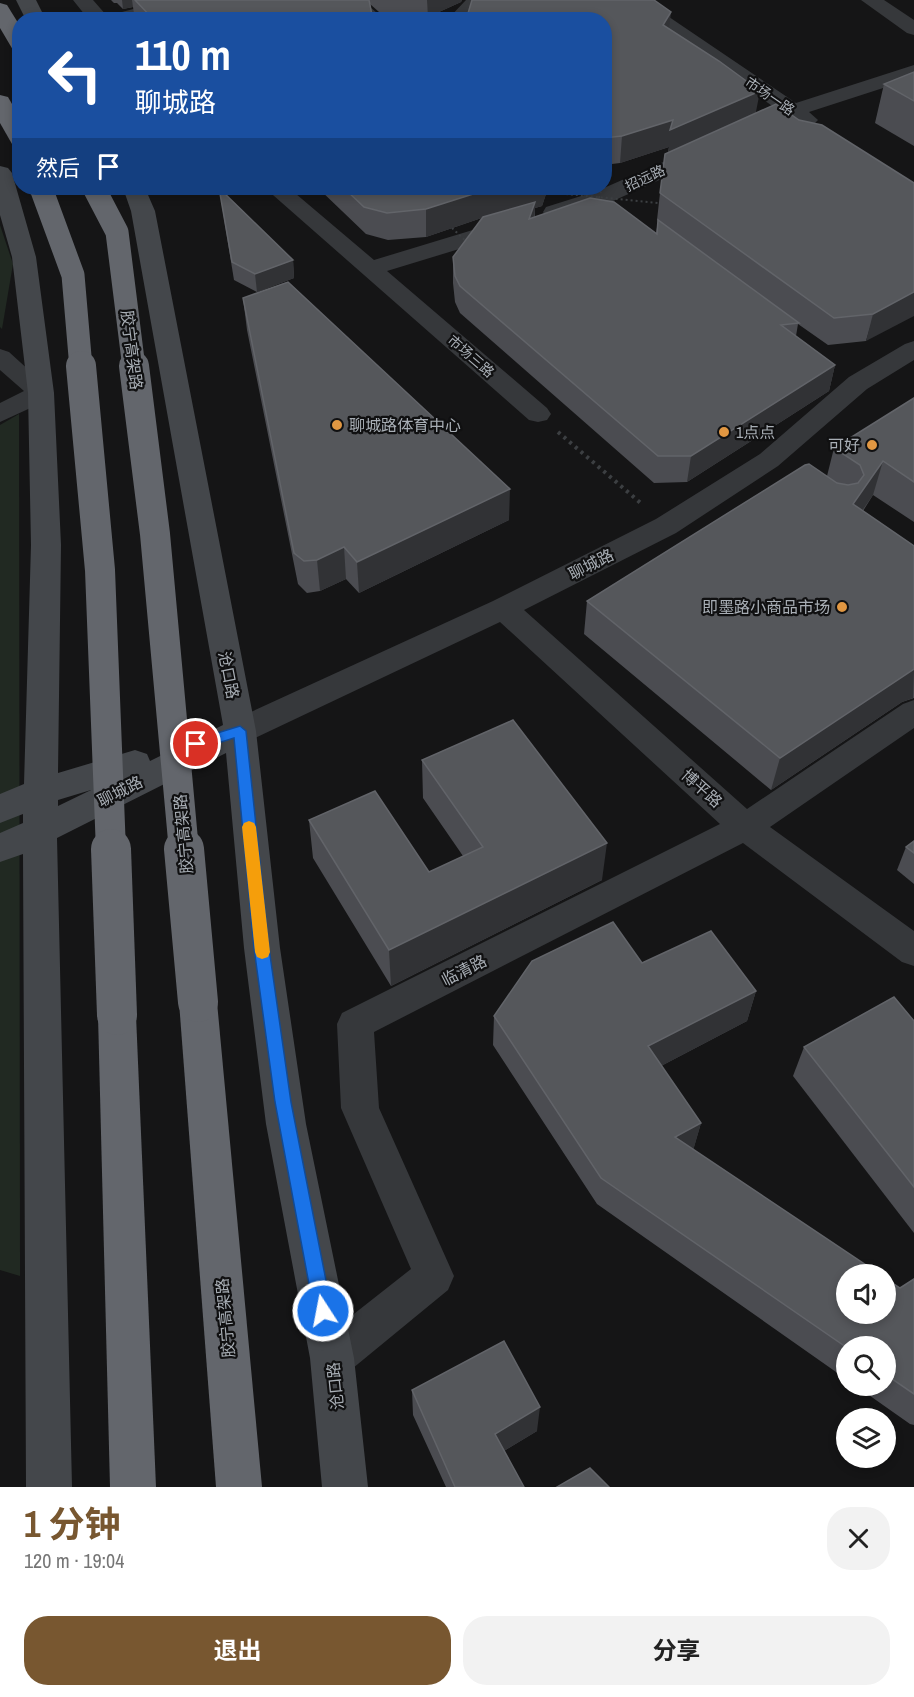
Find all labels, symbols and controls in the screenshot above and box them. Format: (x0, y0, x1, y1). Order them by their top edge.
text: 110 m (135, 27, 231, 83)
icon: left (36, 36, 114, 114)
street label: 市场一路 (742, 73, 798, 119)
text: 聊城路 (135, 84, 216, 120)
icon: arrive (92, 150, 125, 183)
text: 然后 (36, 153, 80, 183)
street label: 招远路 (622, 161, 668, 195)
street label: 胶宁高架路 (116, 309, 148, 391)
street label: 市场三路 (444, 331, 498, 381)
place label: 聊城路体育中心 (349, 414, 461, 436)
marker: 聊城路体育中心 (330, 418, 344, 432)
place label: 1点点 (736, 421, 775, 443)
marker: 1点点 (717, 425, 731, 439)
place label: 可好 (828, 434, 860, 456)
marker: 可好 (865, 438, 879, 452)
street label: 聊城路 (565, 543, 617, 585)
place label: 即墨路小商品市场 (702, 596, 830, 618)
marker: 即墨路小商品市场 (835, 600, 849, 614)
street label: 沧口路 (214, 649, 244, 701)
pin (170, 718, 221, 769)
icon: arrive (179, 727, 212, 760)
street label: 博平路 (677, 764, 727, 812)
street label: 聊城路 (94, 770, 146, 812)
street label: 胶宁高架路 (169, 793, 197, 875)
street label: 临清路 (438, 949, 490, 991)
map controls (836, 1264, 896, 1468)
button: sound (836, 1264, 896, 1324)
street label: 胶宁高架路 (211, 1277, 239, 1359)
position arrow (291, 1279, 355, 1343)
button: search (836, 1336, 896, 1396)
street label: 沧口路 (322, 1361, 348, 1411)
button: layers (836, 1408, 896, 1468)
text: 1 分钟 (24, 1500, 121, 1548)
button: close (827, 1507, 890, 1570)
text: 120 m · 19:04 (24, 1547, 124, 1574)
button: 退出 (24, 1616, 451, 1685)
button: 分享 (463, 1616, 890, 1685)

